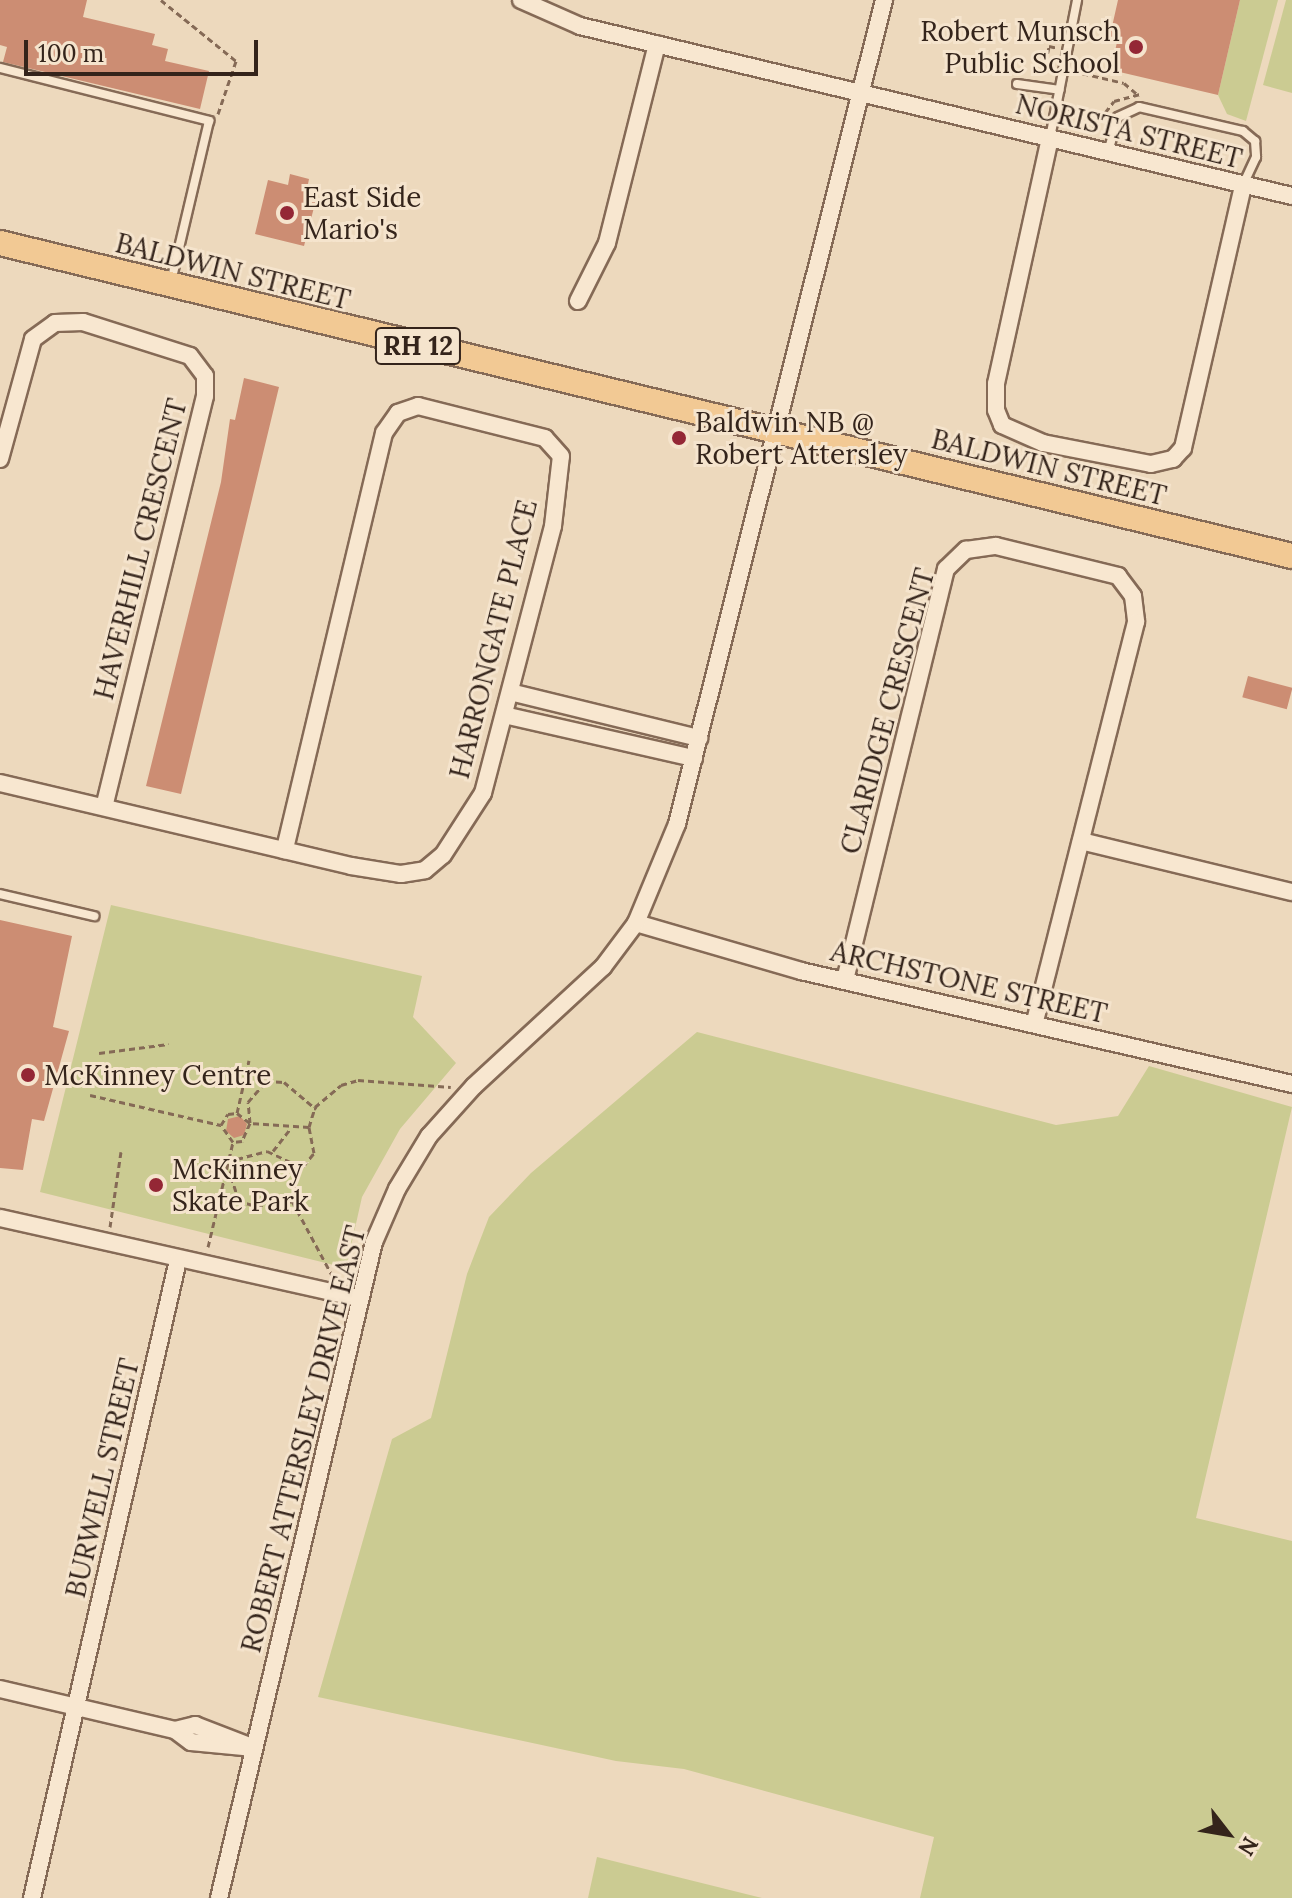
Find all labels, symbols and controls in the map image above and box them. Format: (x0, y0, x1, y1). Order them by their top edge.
place label: Robert Munsch Public School (920, 14, 1120, 80)
scale bar (28, 24, 262, 74)
text: 100 m (38, 38, 104, 69)
marker: Robert Munsch Public School (1127, 38, 1145, 56)
street label: NORISTA STREET (1012, 87, 1246, 175)
place label: East Side Mario's (303, 180, 422, 246)
marker: East Side Mario's (278, 204, 296, 222)
street label: BALDWIN STREET (112, 226, 354, 316)
road number: RH 12 (374, 324, 462, 368)
street label: HAVERHILL CRESCENT (86, 395, 194, 703)
place label: Baldwin NB @ Robert Attersley (695, 405, 908, 471)
street label: BALDWIN STREET (928, 422, 1170, 512)
marker: Baldwin NB @ Robert Attersley (670, 429, 688, 447)
street label: HARRONGATE PLACE (442, 496, 544, 782)
street label: CLARIDGE CRESCENT (833, 564, 941, 858)
street label: ARCHSTONE STREET (828, 934, 1110, 1030)
place label: McKinney Centre (44, 1058, 271, 1092)
marker: McKinney Centre (19, 1066, 37, 1084)
place label: McKinney Skate Park (172, 1152, 309, 1218)
marker: McKinney Skate Park (147, 1176, 165, 1194)
street label: ROBERT ATTERSLEY DRIVE EAST (234, 1222, 372, 1656)
street label: BURWELL STREET (58, 1355, 146, 1601)
north arrow (1188, 1794, 1268, 1874)
text: N (1232, 1832, 1265, 1861)

